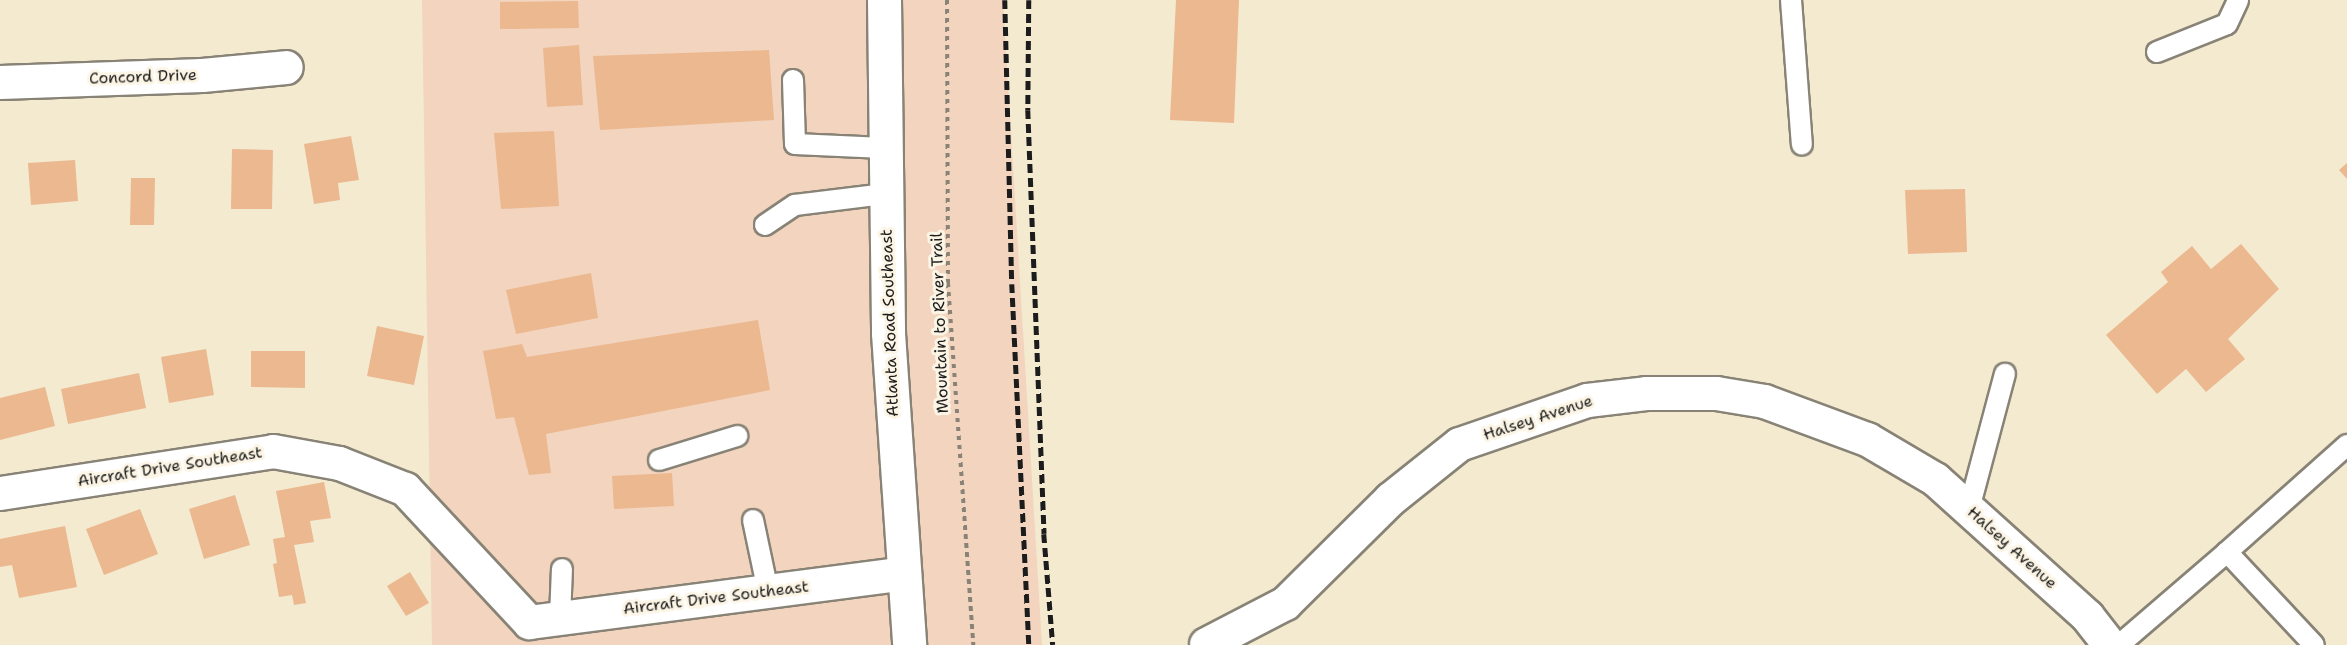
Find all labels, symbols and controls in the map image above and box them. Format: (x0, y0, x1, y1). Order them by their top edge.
street label: Concord Drive (89, 66, 197, 88)
street label: Atlanta Road Southeast (877, 229, 903, 417)
street label: Mountain to River Trail (927, 232, 953, 414)
street label: Halsey Avenue (1481, 391, 1595, 445)
street label: Aircraft Drive Southeast (76, 443, 264, 491)
street label: Halsey Avenue (1963, 503, 2061, 593)
street label: Aircraft Drive Southeast (622, 577, 810, 619)

